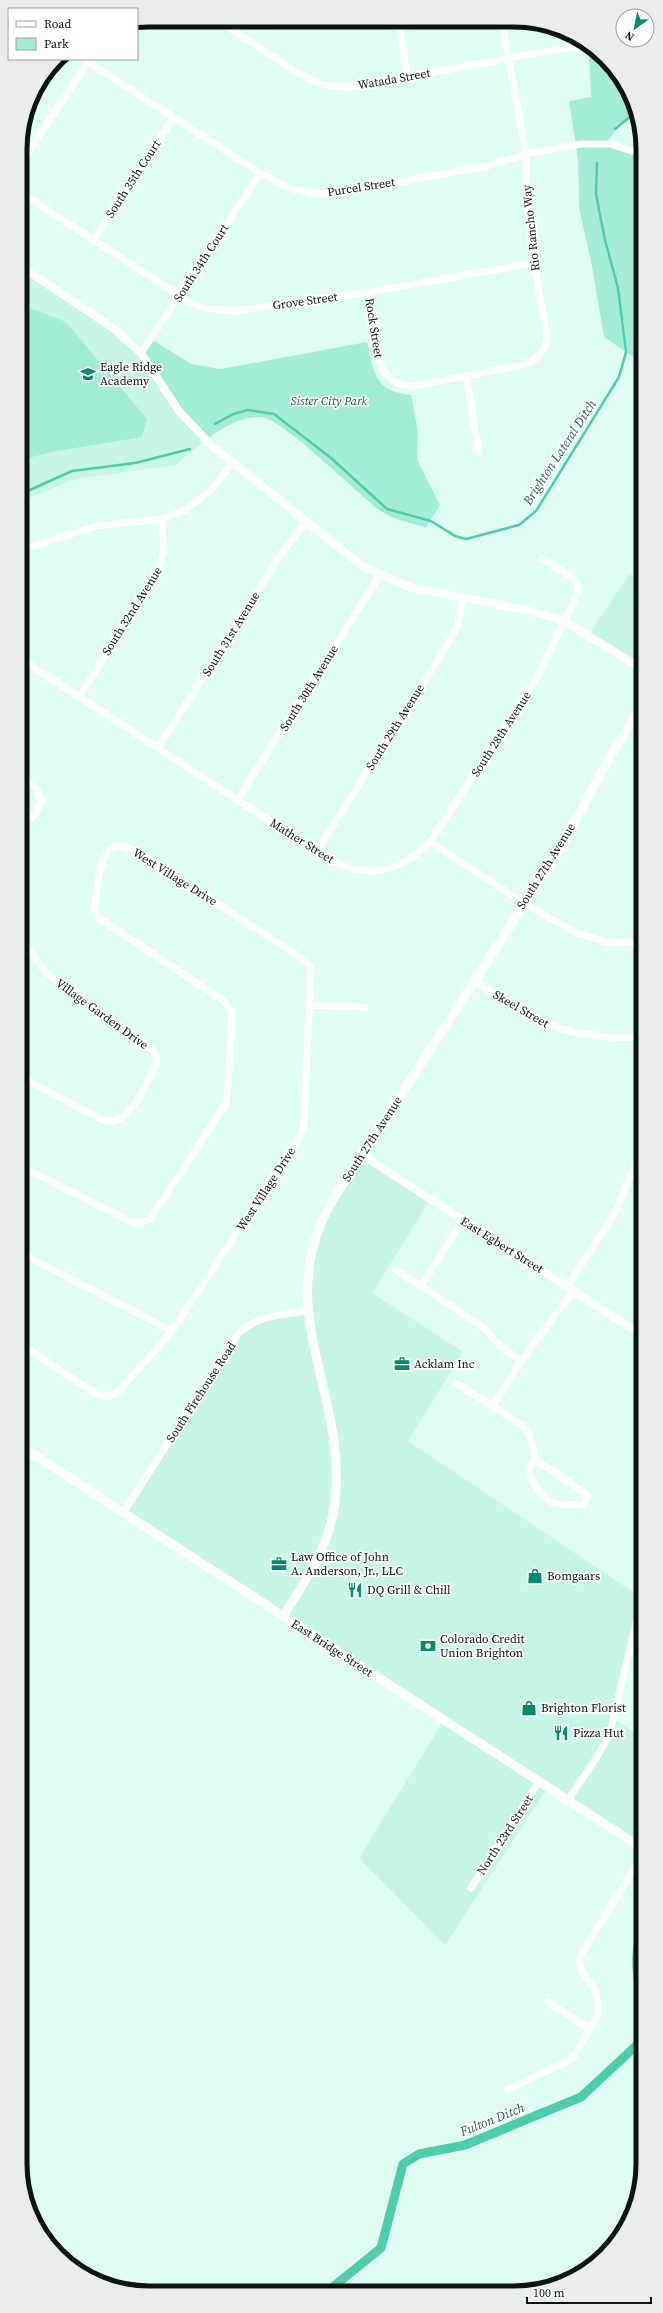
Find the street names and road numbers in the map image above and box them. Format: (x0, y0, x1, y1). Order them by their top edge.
street label: Watada Street (356, 65, 432, 93)
street label: South 35th Court (102, 137, 164, 221)
street label: Purcel Street (326, 174, 396, 200)
street label: Rio Rancho Way (518, 183, 543, 272)
street label: South 34th Court (170, 221, 232, 305)
street label: Grove Street (271, 289, 339, 313)
street label: Rock Street (361, 297, 387, 359)
street label: South 32nd Avenue (98, 564, 166, 658)
street label: South 31st Avenue (199, 589, 263, 679)
street label: South 30th Avenue (276, 642, 342, 734)
street label: South 29th Avenue (362, 681, 428, 773)
street label: South 28th Avenue (467, 688, 535, 780)
street label: Mather Street (267, 815, 337, 867)
street label: South 27th Avenue (513, 820, 579, 912)
street label: West Village Drive (130, 845, 220, 909)
street label: Village Garden Drive (53, 975, 151, 1053)
street label: Skeel Street (490, 987, 552, 1031)
street label: South 27th Avenue (338, 1093, 406, 1185)
street label: West Village Drive (233, 1144, 299, 1234)
street label: East Egbert Street (458, 1213, 546, 1277)
street label: South Firehouse Road (162, 1338, 240, 1445)
street label: East Bridge Street (288, 1616, 376, 1680)
street label: North 23rd Street (473, 1792, 537, 1878)

